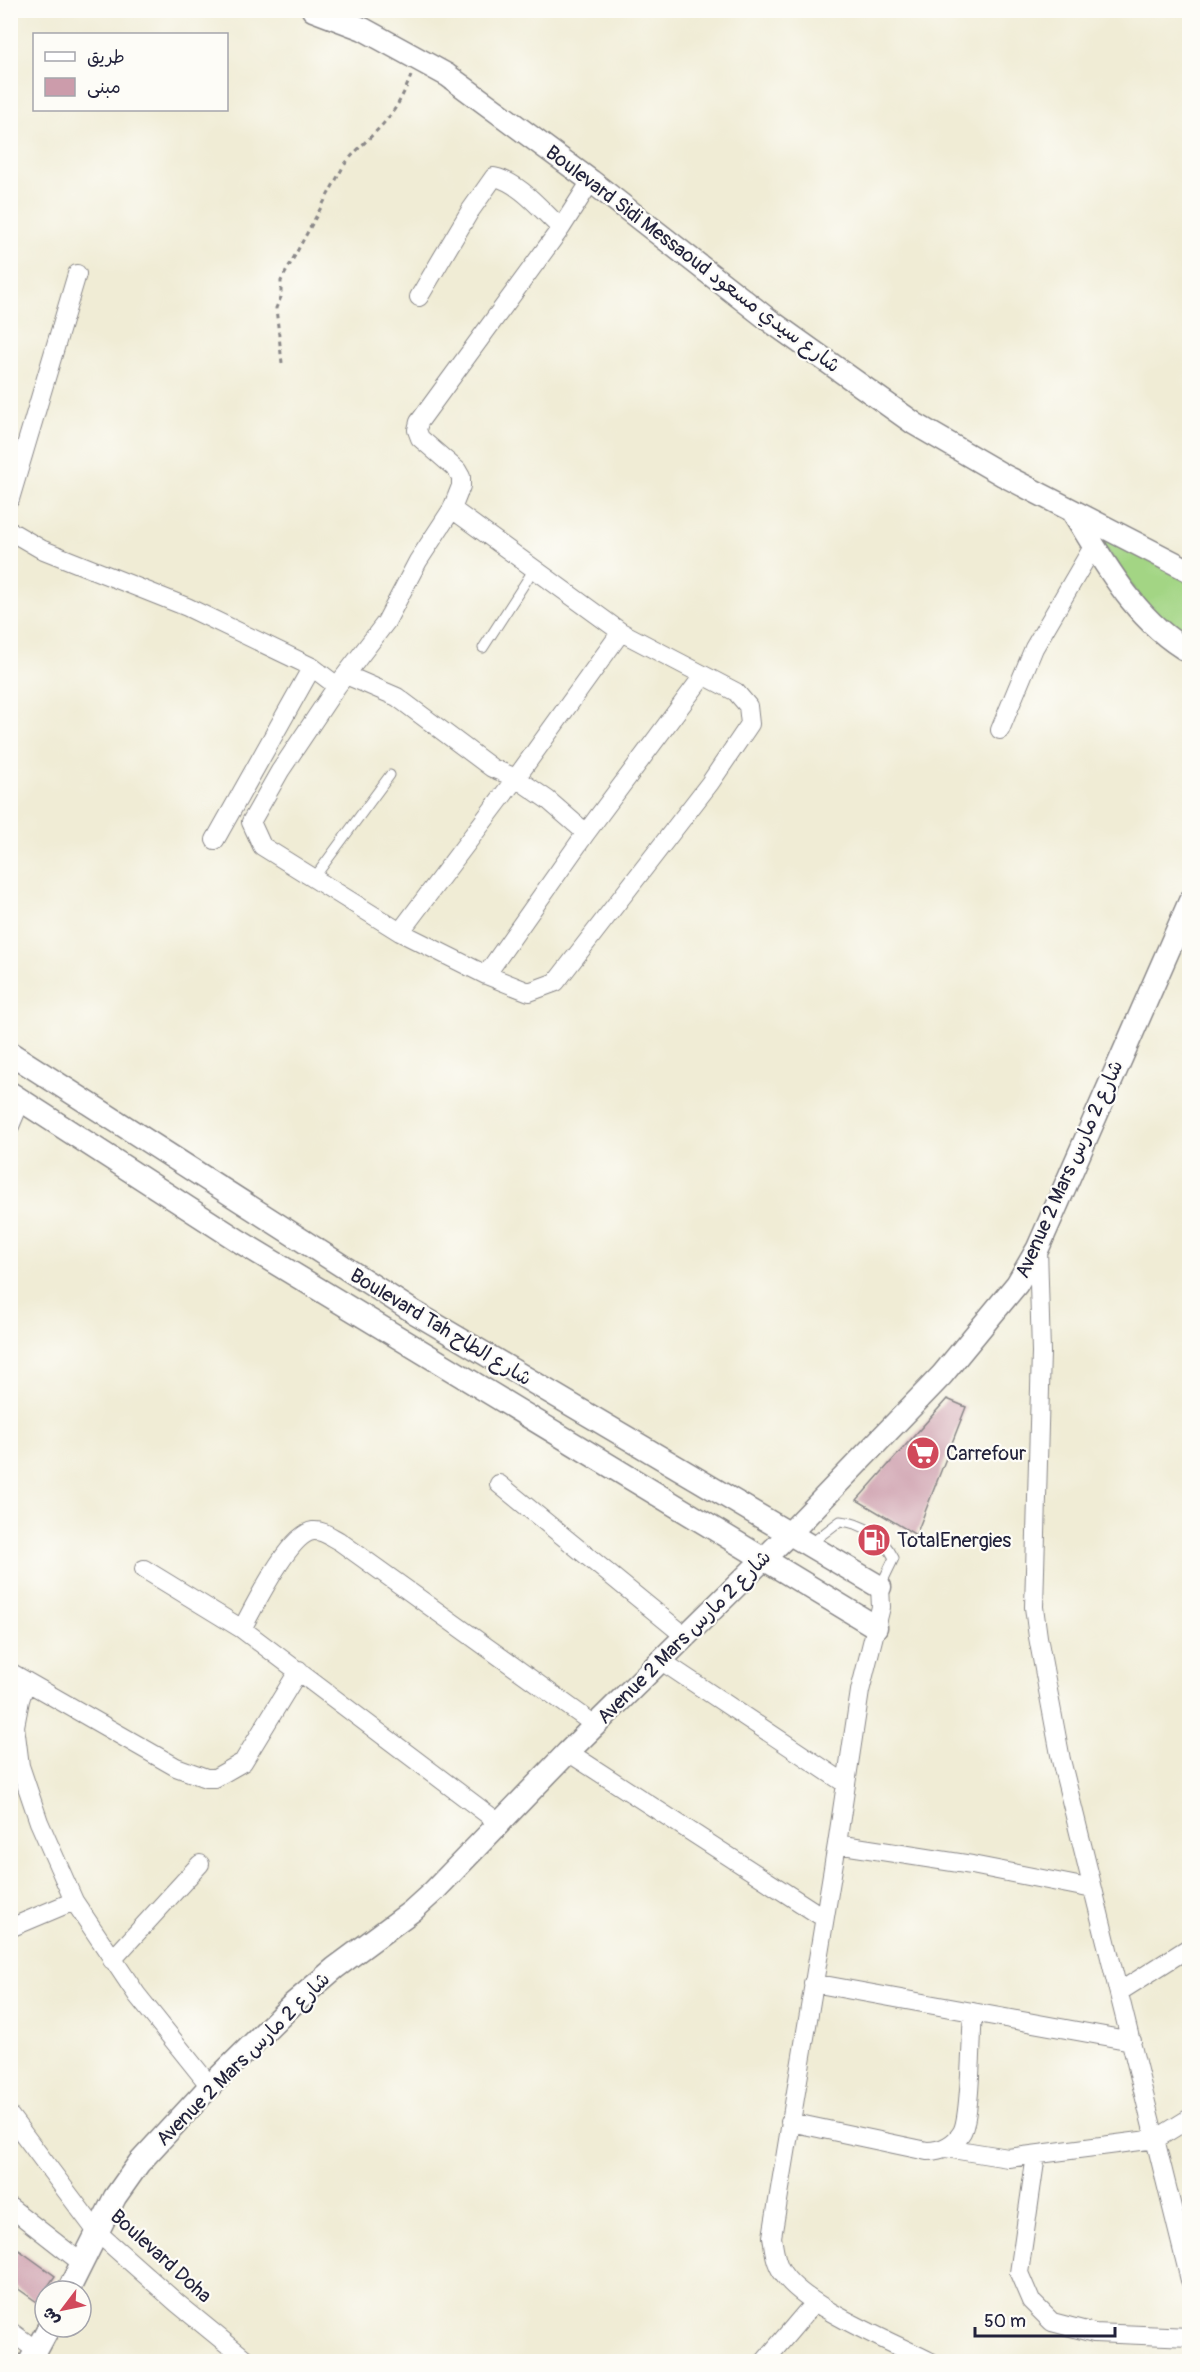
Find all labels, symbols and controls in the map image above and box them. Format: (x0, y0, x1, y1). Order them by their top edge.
legend (33, 33, 228, 111)
text: طريق (87, 46, 125, 69)
text: مبنى (87, 76, 121, 99)
street label: Boulevard Sidi Messaoud شارع سيدي مسعود (539, 140, 845, 380)
street label: Avenue 2 Mars شارع 2 مارس (1010, 1056, 1129, 1282)
street label: Boulevard Tah شارع الطاح (345, 1263, 536, 1392)
supermarket icon: Carrefour (905, 1435, 941, 1471)
place label: Carrefour (946, 1441, 1026, 1466)
fuel station icon: TotalEnergies (856, 1522, 892, 1558)
place label: TotalEnergies (897, 1528, 1011, 1553)
street label: Avenue 2 Mars شارع 2 مارس (592, 1545, 777, 1730)
street label: Avenue 2 Mars شارع 2 مارس (151, 1967, 336, 2152)
street label: Boulevard Doha (105, 2204, 217, 2308)
north arrow (33, 2279, 93, 2339)
scale bar (975, 2300, 1114, 2338)
text: ش (38, 2304, 64, 2329)
text: 50 m (984, 2310, 1026, 2333)

